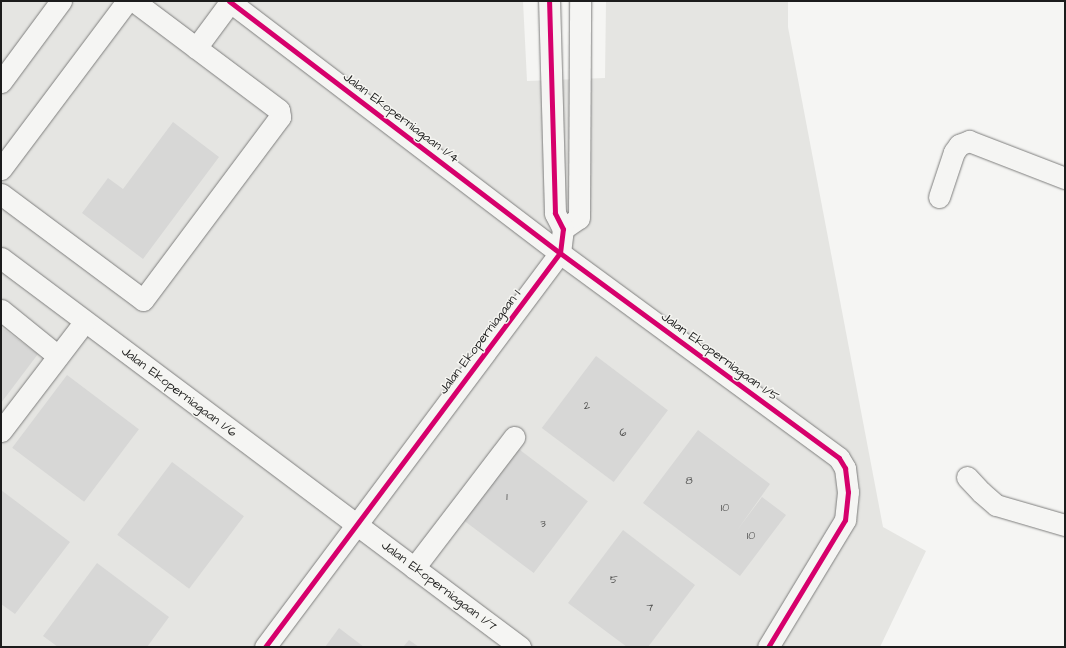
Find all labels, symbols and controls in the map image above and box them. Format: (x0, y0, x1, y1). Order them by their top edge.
street label: Jalan Ekoperniagaan 1/4 (340, 69, 462, 167)
street label: Jalan Ekoperniagaan 1 (436, 287, 524, 397)
street label: Jalan Ekoperniagaan 1/5 (658, 309, 782, 405)
street label: Jalan Ekoperniagaan 1/6 (118, 343, 240, 441)
house number: 2 (584, 399, 590, 413)
house number: 6 (620, 426, 626, 440)
house number: 8 (685, 474, 693, 488)
house number: 1 (506, 490, 508, 504)
house number: 10 (721, 501, 729, 515)
house number: 3 (540, 517, 546, 531)
house number: 10 (747, 529, 755, 543)
street label: Jalan Ekoperniagaan 1/7 (378, 537, 500, 635)
house number: 5 (610, 573, 618, 587)
house number: 7 (647, 601, 653, 615)

